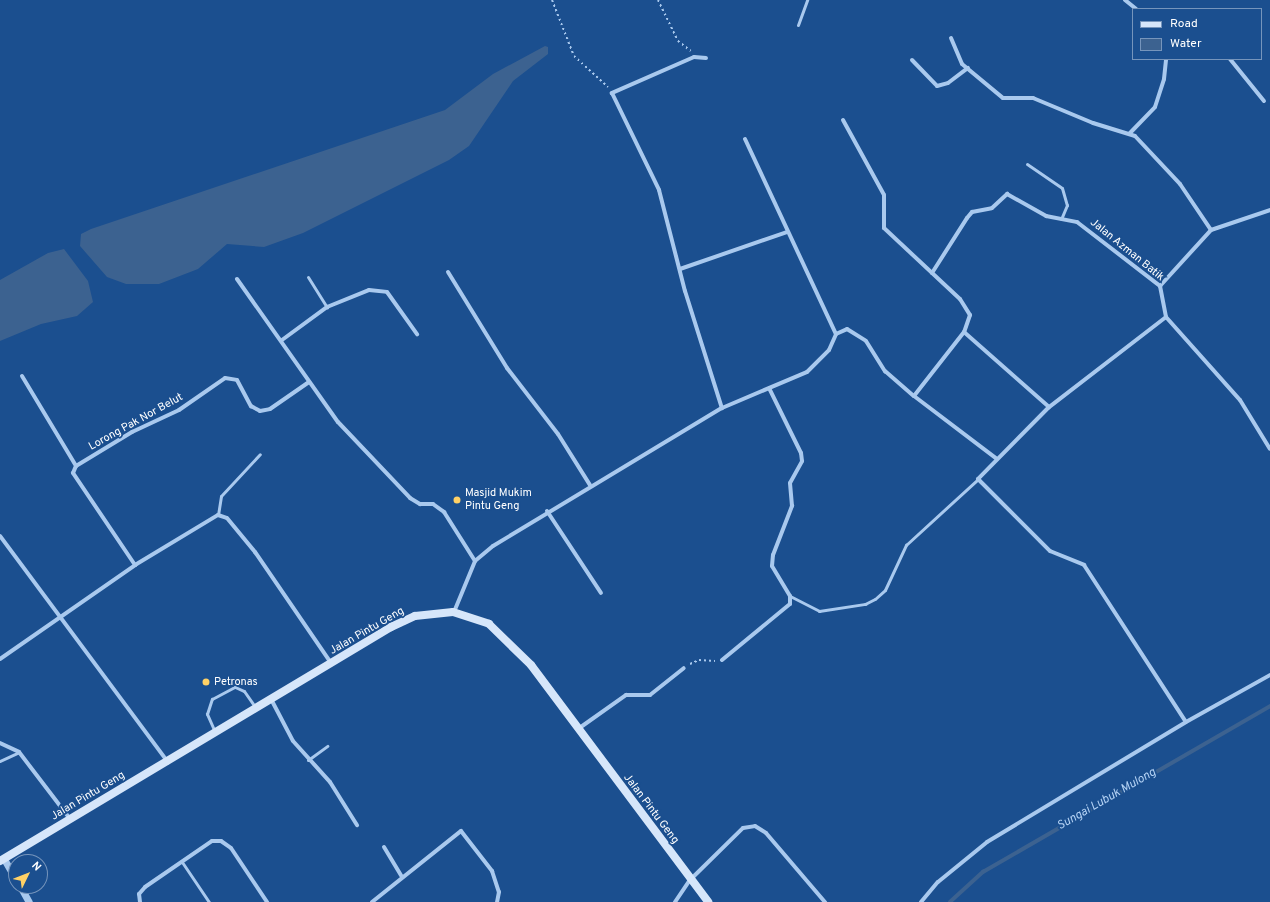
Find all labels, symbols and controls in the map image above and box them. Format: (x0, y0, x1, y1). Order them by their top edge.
legend (1132, 8, 1262, 60)
text: Road (1170, 16, 1198, 32)
text: Water (1170, 36, 1202, 52)
street label: Jalan Azman Batik (1087, 216, 1167, 284)
street label: Lorong Pak Nor Belut (87, 391, 185, 453)
place label: Masjid Mukim Pintu Geng (465, 487, 532, 513)
marker: Masjid Mukim Pintu Geng (452, 495, 462, 505)
street label: Jalan Pintu Geng (327, 604, 407, 658)
place label: Petronas (214, 675, 258, 689)
marker: Petronas (201, 677, 211, 687)
water label: Sungai Lubuk Mulong (1055, 766, 1159, 834)
street label: Jalan Pintu Geng (49, 769, 127, 823)
street label: Jalan Pintu Geng (620, 772, 682, 846)
north arrow (8, 854, 48, 894)
text: N (28, 859, 44, 874)

